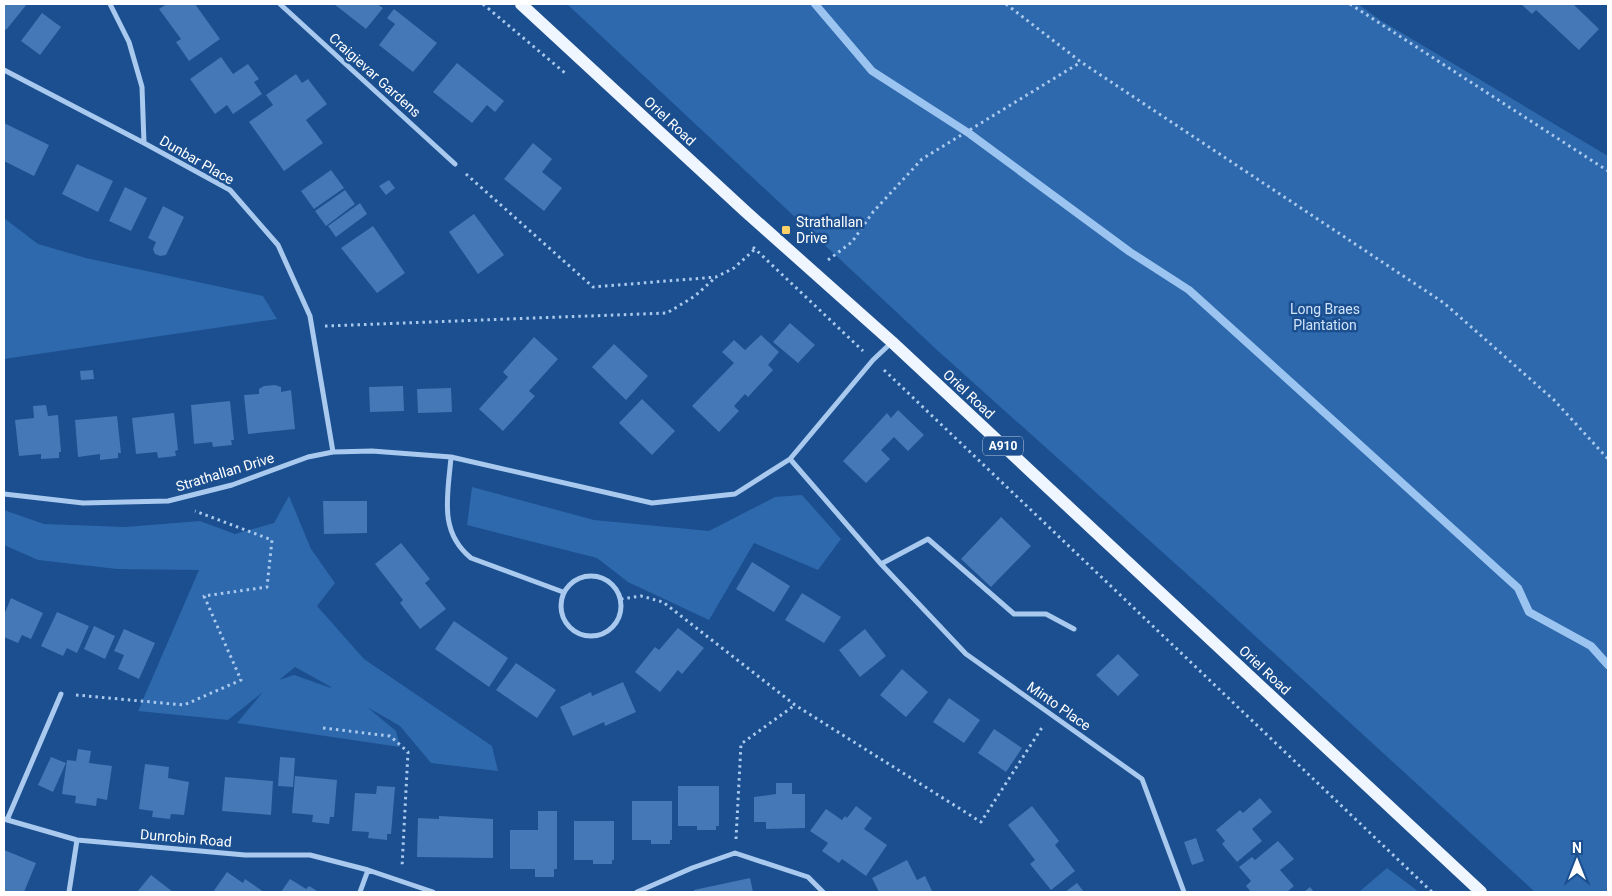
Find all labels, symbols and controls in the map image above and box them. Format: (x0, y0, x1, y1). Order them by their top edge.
street label: Craigievar Gardens (326, 30, 424, 120)
street label: Oriel Road (641, 93, 699, 149)
street label: Dunbar Place (157, 132, 237, 188)
place label: Strathallan Drive (796, 214, 863, 246)
marker: Strathallan Drive (780, 224, 792, 236)
park label: Long Braes Plantation (1290, 301, 1360, 333)
street label: Oriel Road (940, 366, 998, 422)
road number: A910 (983, 436, 1023, 456)
street label: Strathallan Drive (174, 449, 276, 495)
street label: Oriel Road (1236, 642, 1294, 698)
street label: Minto Place (1024, 678, 1094, 734)
street label: Dunrobin Road (140, 826, 232, 850)
north arrow (1552, 836, 1602, 886)
text: N (1572, 840, 1582, 856)

